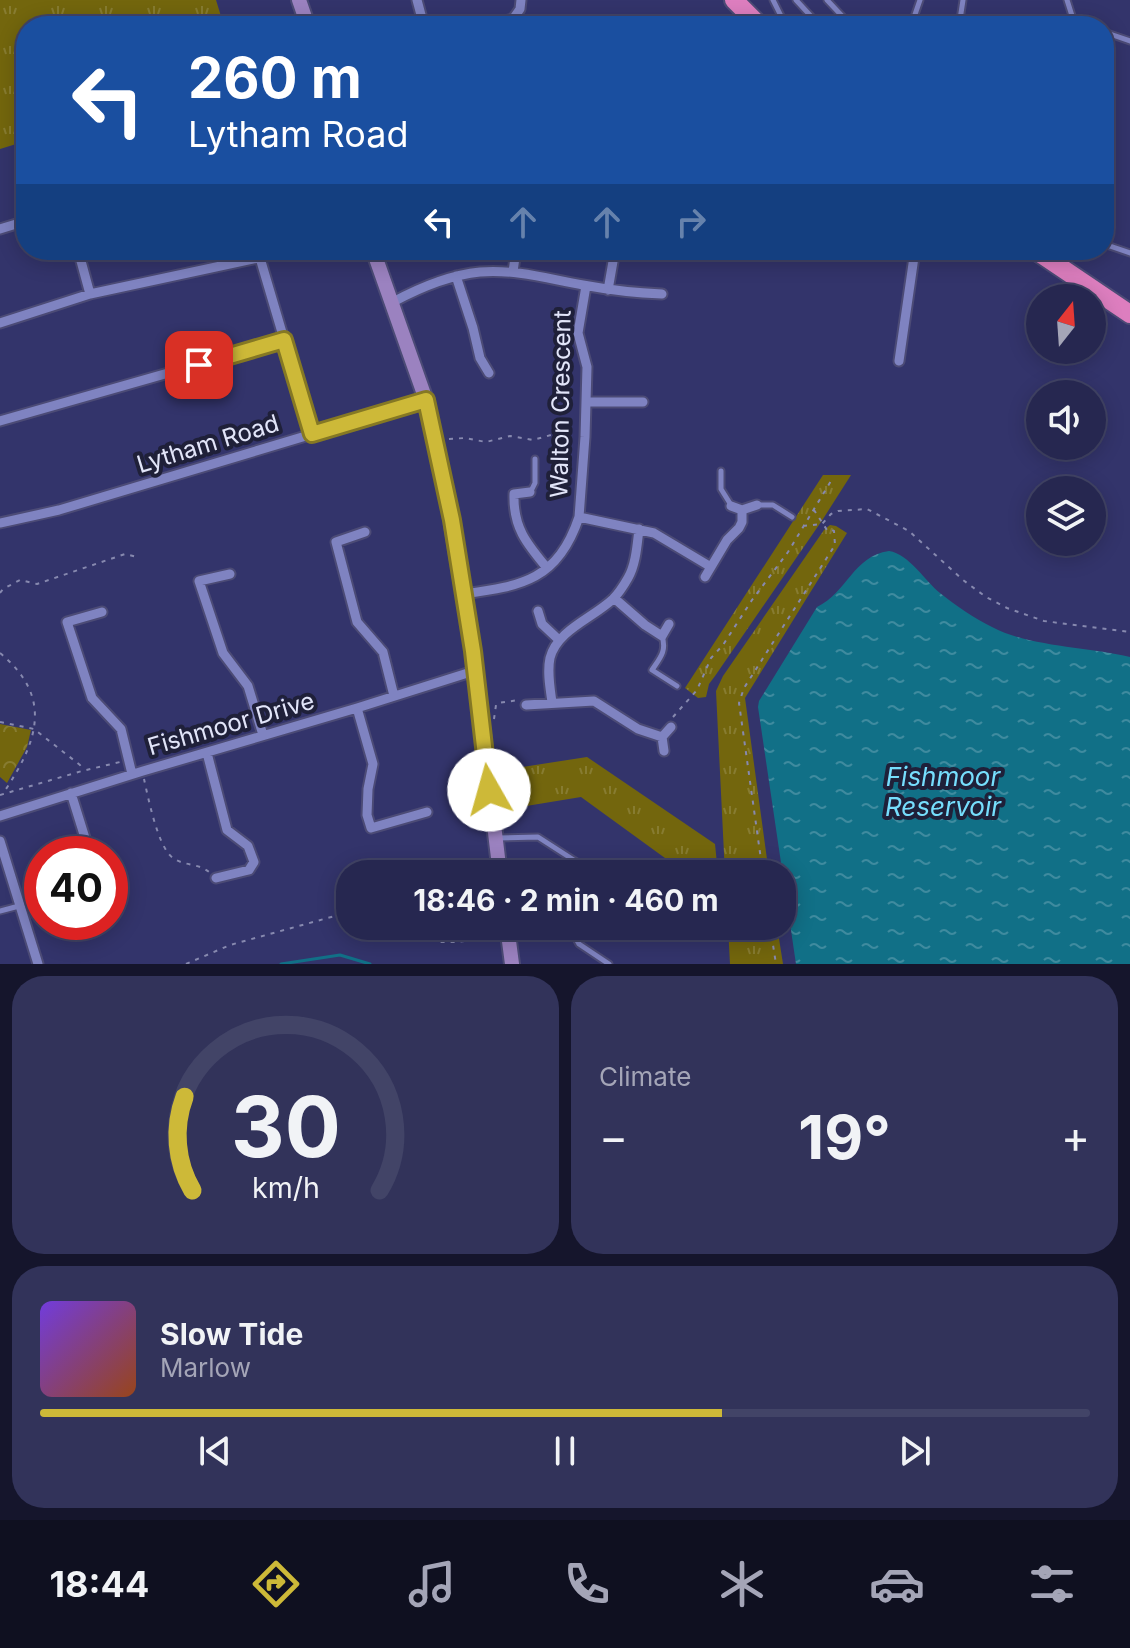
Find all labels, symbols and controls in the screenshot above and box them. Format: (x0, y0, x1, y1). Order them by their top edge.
text: 260 m (188, 44, 362, 112)
icon: left (56, 48, 160, 152)
text: Lytham Road (188, 112, 408, 156)
icon: left (417, 200, 461, 244)
icon: ahead (501, 200, 545, 244)
icon: ahead (585, 200, 629, 244)
icon: right (669, 200, 713, 244)
north arrow (1026, 284, 1106, 364)
map controls (1026, 284, 1106, 556)
street label: Walton Crescent (544, 310, 577, 498)
pin (165, 331, 233, 399)
icon: arrive (177, 343, 221, 387)
button: sound (1026, 380, 1106, 460)
street label: Lytham Road (133, 408, 282, 479)
button: layers (1026, 476, 1106, 556)
street label: Fishmoor Drive (144, 686, 318, 761)
position arrow (447, 748, 531, 832)
water label: Fishmoor Reservoir (885, 761, 1002, 822)
speed limit sign: 40 (24, 836, 128, 940)
text: 18:46 · 2 min · 460 m (413, 882, 719, 918)
text: Climate (599, 1061, 691, 1092)
text: 30 (231, 1076, 340, 1177)
text: 19° (798, 1101, 891, 1173)
text: − (599, 1110, 628, 1164)
text: + (1061, 1110, 1090, 1164)
text: km/h (252, 1170, 319, 1205)
text: Slow Tide (160, 1316, 303, 1352)
text: Marlow (160, 1352, 251, 1383)
icon: previous (193, 1429, 237, 1473)
icon: pause (543, 1429, 587, 1473)
icon: next (893, 1429, 937, 1473)
icon: directions (248, 1556, 304, 1612)
icon: music (404, 1556, 460, 1612)
icon: phone (559, 1556, 615, 1612)
icon: climate (714, 1556, 770, 1612)
icon: car (869, 1556, 925, 1612)
icon: filters (1024, 1556, 1080, 1612)
text: 18:44 (50, 1562, 149, 1606)

